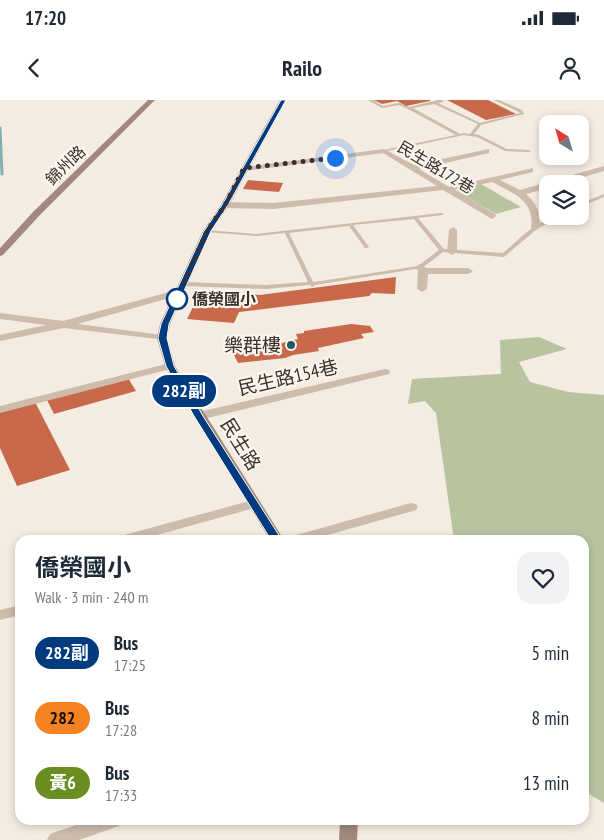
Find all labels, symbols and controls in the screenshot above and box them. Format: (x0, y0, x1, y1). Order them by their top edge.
text: 17:20 (25, 6, 66, 30)
icon: back (20, 54, 48, 82)
text: Railo (282, 54, 322, 82)
icon: person (556, 54, 584, 82)
north arrow (539, 115, 589, 165)
map controls (539, 115, 589, 225)
street label: 民生路172巷 (394, 136, 478, 198)
street label: 錦州路 (41, 141, 89, 189)
your location (323, 146, 348, 171)
button: layers (539, 175, 589, 225)
marker: 僑榮國小 (166, 288, 188, 310)
place label: 僑榮國小 (192, 289, 256, 309)
place label: 樂群樓 (224, 333, 281, 357)
marker: 樂群樓 (285, 339, 297, 351)
street label: 民生路154巷 (236, 354, 340, 400)
line badge: 282副 (149, 375, 219, 407)
text: 282副 (162, 379, 206, 402)
street label: 民生路 (216, 413, 266, 475)
text: 僑榮國小 (35, 552, 131, 583)
button: heart (517, 552, 569, 604)
text: Walk · 3 min · 240 m (35, 587, 148, 607)
text: Bus (114, 631, 138, 655)
text: 282副 (45, 641, 89, 664)
text: 5 min (532, 641, 569, 665)
text: 17:25 (114, 655, 146, 675)
text: Bus (105, 696, 129, 720)
text: 282 (50, 706, 75, 729)
text: 8 min (532, 706, 569, 730)
text: 17:28 (105, 720, 137, 740)
text: Bus (105, 761, 129, 785)
text: 黃6 (49, 771, 76, 794)
text: 13 min (523, 771, 569, 795)
text: 17:33 (105, 785, 137, 805)

